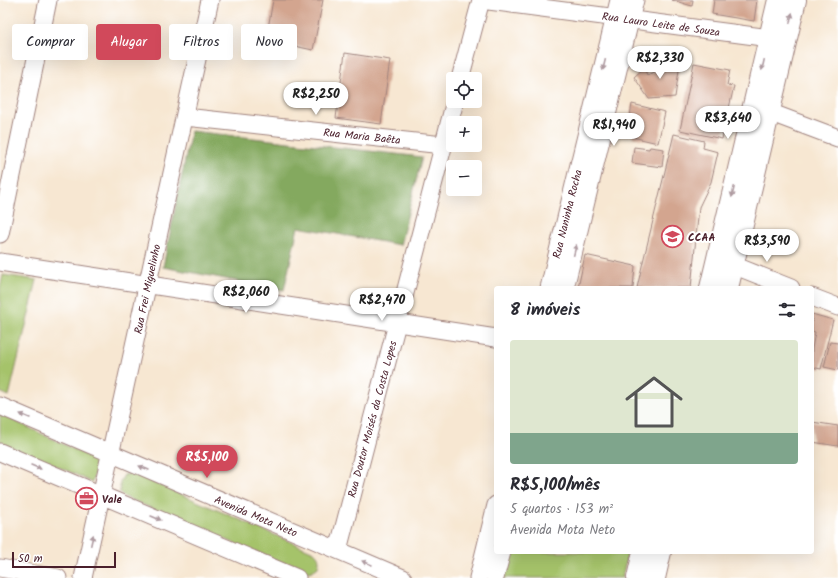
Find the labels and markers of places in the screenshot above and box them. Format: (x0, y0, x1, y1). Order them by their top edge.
pin: R$2,330 (623, 46, 697, 80)
pin: R$2,250 (279, 82, 353, 116)
pin: R$3,640 (691, 106, 765, 140)
pin: R$1,940 (577, 113, 651, 147)
school or university icon: CCAA (659, 224, 685, 250)
place label: CCAA (688, 229, 716, 247)
pin: R$3,590 (730, 229, 804, 263)
pin: R$2,060 (209, 280, 283, 314)
pin: R$2,470 (345, 288, 419, 322)
pin: R$5,100 (170, 445, 244, 479)
office icon: Vale (74, 486, 100, 512)
place label: Vale (102, 491, 122, 509)

